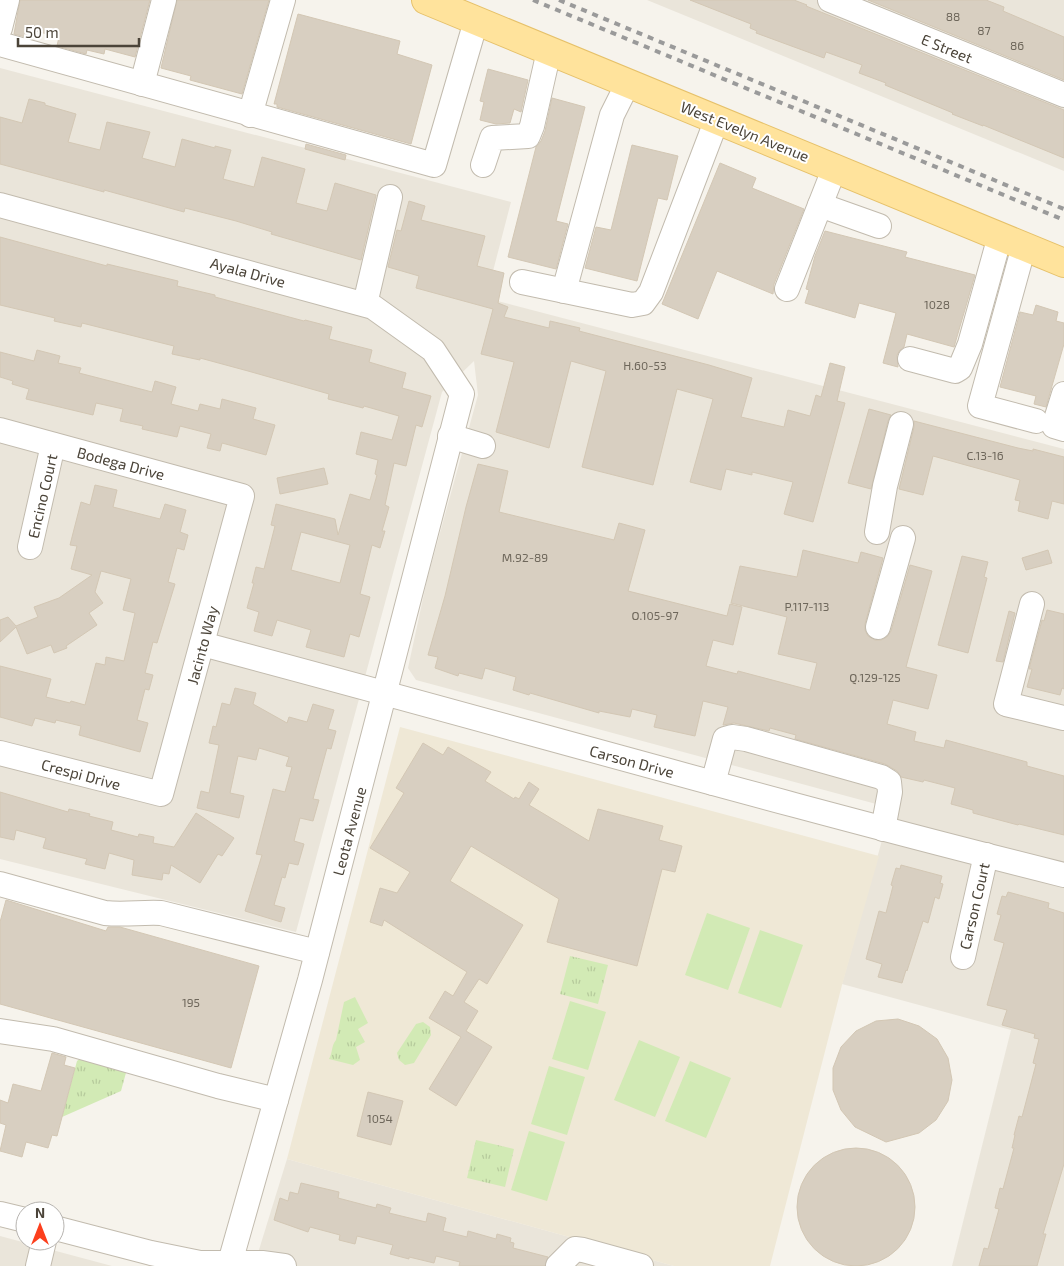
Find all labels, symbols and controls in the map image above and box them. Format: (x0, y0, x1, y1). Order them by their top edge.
house number: 88 (946, 9, 960, 23)
scale bar (18, 15, 139, 47)
text: 50 m (25, 23, 59, 41)
house number: 87 (977, 23, 991, 37)
street label: E Street (919, 30, 975, 66)
house number: 86 (1010, 38, 1024, 52)
street label: West Evelyn Avenue (678, 97, 812, 165)
street label: Ayala Drive (209, 253, 287, 291)
house number: 1028 (924, 297, 950, 311)
house number: H.60-53 (623, 358, 667, 372)
street label: Bodega Drive (75, 443, 167, 483)
house number: C.13-16 (966, 448, 1004, 462)
street label: Encino Court (24, 452, 61, 540)
house number: M.92-89 (502, 550, 548, 564)
house number: P.117-113 (784, 599, 830, 613)
street label: Jacinto Way (183, 604, 221, 686)
house number: O.105-97 (631, 608, 679, 622)
house number: Q.129-125 (849, 670, 901, 685)
street label: Carson Drive (588, 741, 676, 781)
street label: Crespi Drive (39, 755, 123, 793)
street label: Leota Avenue (328, 785, 370, 877)
street label: Carson Court (955, 861, 993, 951)
house number: 195 (182, 995, 200, 1009)
house number: 1054 (367, 1111, 393, 1125)
north arrow (15, 1201, 65, 1251)
text: N (35, 1204, 45, 1221)

